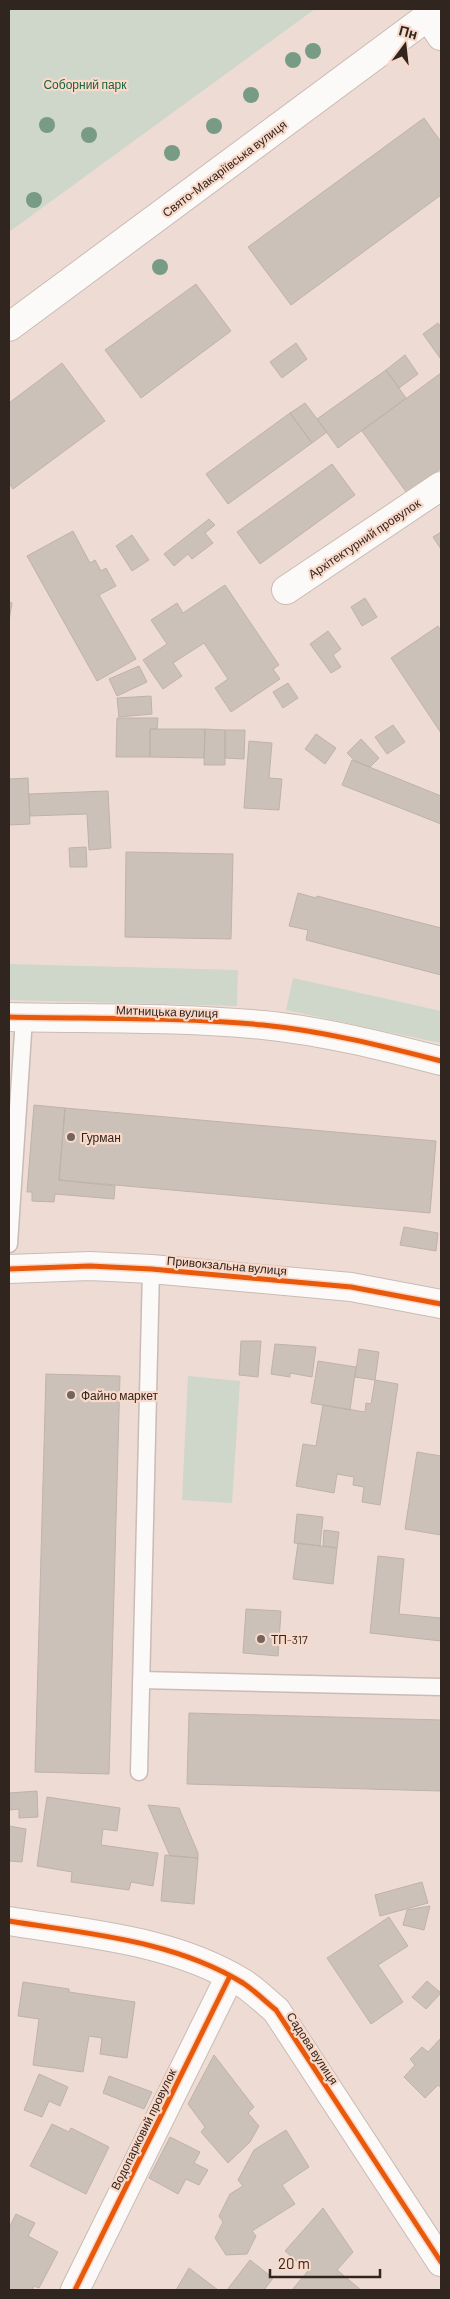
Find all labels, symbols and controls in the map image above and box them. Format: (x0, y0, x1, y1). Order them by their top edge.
north arrow (380, 20, 430, 70)
text: Пн (397, 21, 420, 43)
park label: Соборний парк (43, 77, 127, 92)
street label: Свято-Макаріївська вулиця (159, 117, 289, 220)
street label: Архітектурний провулок (305, 495, 424, 582)
street label: Митницька вулиця (116, 1002, 218, 1021)
place label: Гурман (81, 1130, 121, 1145)
marker: Гурман (65, 1131, 77, 1143)
street label: Привокзальна вулиця (166, 1253, 288, 1278)
place label: Файно маркет (81, 1388, 158, 1403)
marker: Файно маркет (65, 1389, 77, 1401)
place label: ТП-317 (271, 1632, 308, 1646)
marker: ТП-317 (255, 1633, 267, 1645)
street label: Садова вулиця (284, 2009, 342, 2087)
street label: Водопарковий провулок (108, 2066, 180, 2192)
scale bar (270, 2246, 380, 2278)
text: 20 m (278, 2254, 310, 2272)

